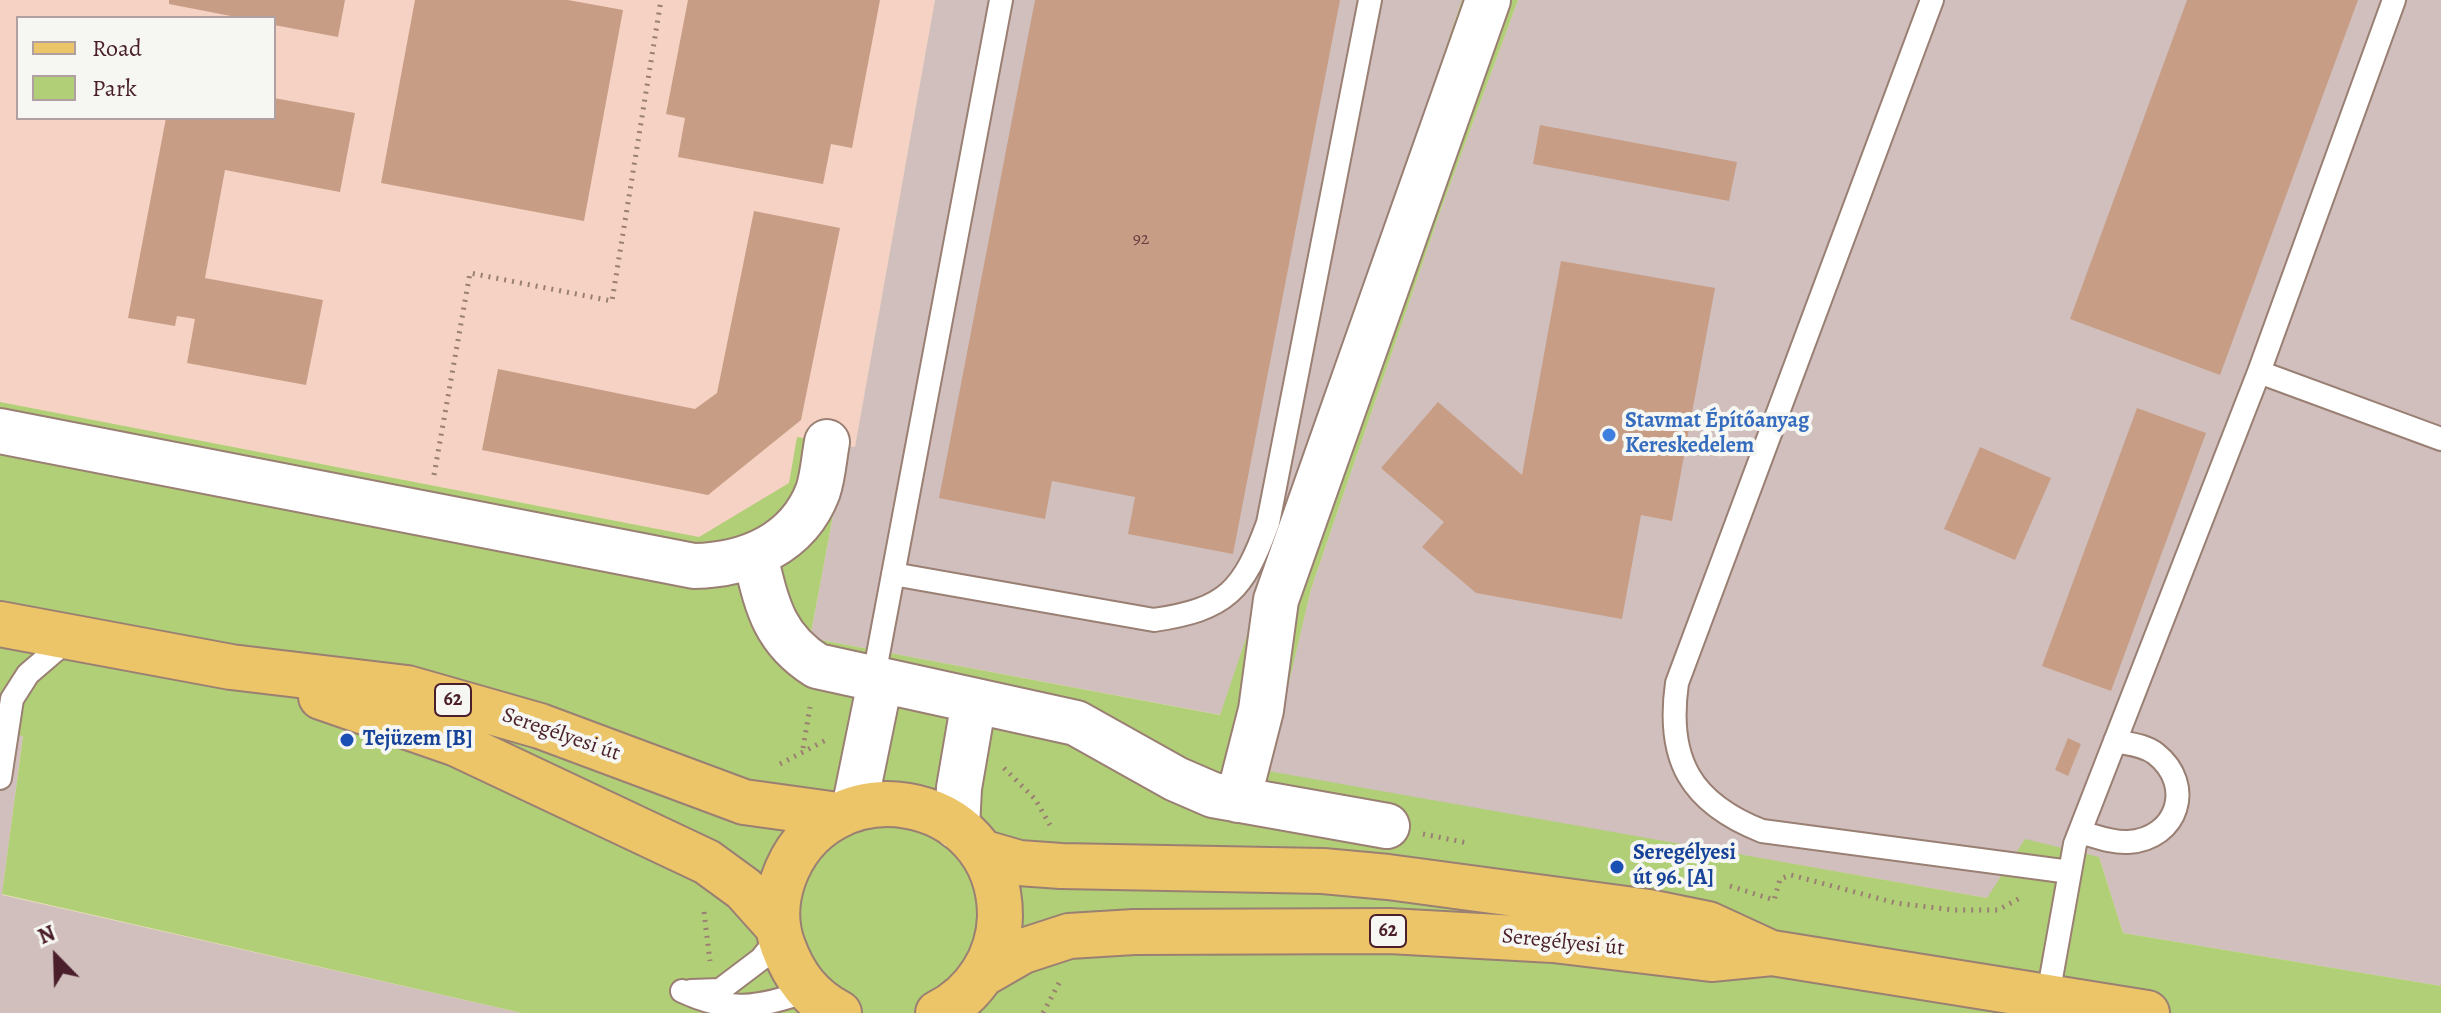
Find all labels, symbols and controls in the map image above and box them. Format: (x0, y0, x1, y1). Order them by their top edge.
legend (16, 16, 276, 120)
text: Road (92, 32, 142, 64)
text: Park (92, 72, 137, 104)
house number: 92 (1133, 229, 1149, 251)
place label: Stavmat Építőanyag Kereskedelem (1625, 409, 1809, 460)
marker: Stavmat Építőanyag Kereskedelem (1600, 426, 1618, 444)
road number: 62 (435, 684, 471, 716)
street label: Seregélyesi út (499, 702, 623, 768)
place label: Tejüzem [B] (363, 727, 473, 753)
marker: Tejüzem [B] (338, 731, 356, 749)
place label: Seregélyesi út 96. [A] (1633, 841, 1736, 892)
marker: Seregélyesi út 96. [A] (1608, 858, 1626, 876)
road number: 62 (1370, 915, 1406, 947)
north arrow (16, 917, 96, 997)
text: N (33, 918, 60, 952)
street label: Seregélyesi út (1500, 923, 1626, 963)

